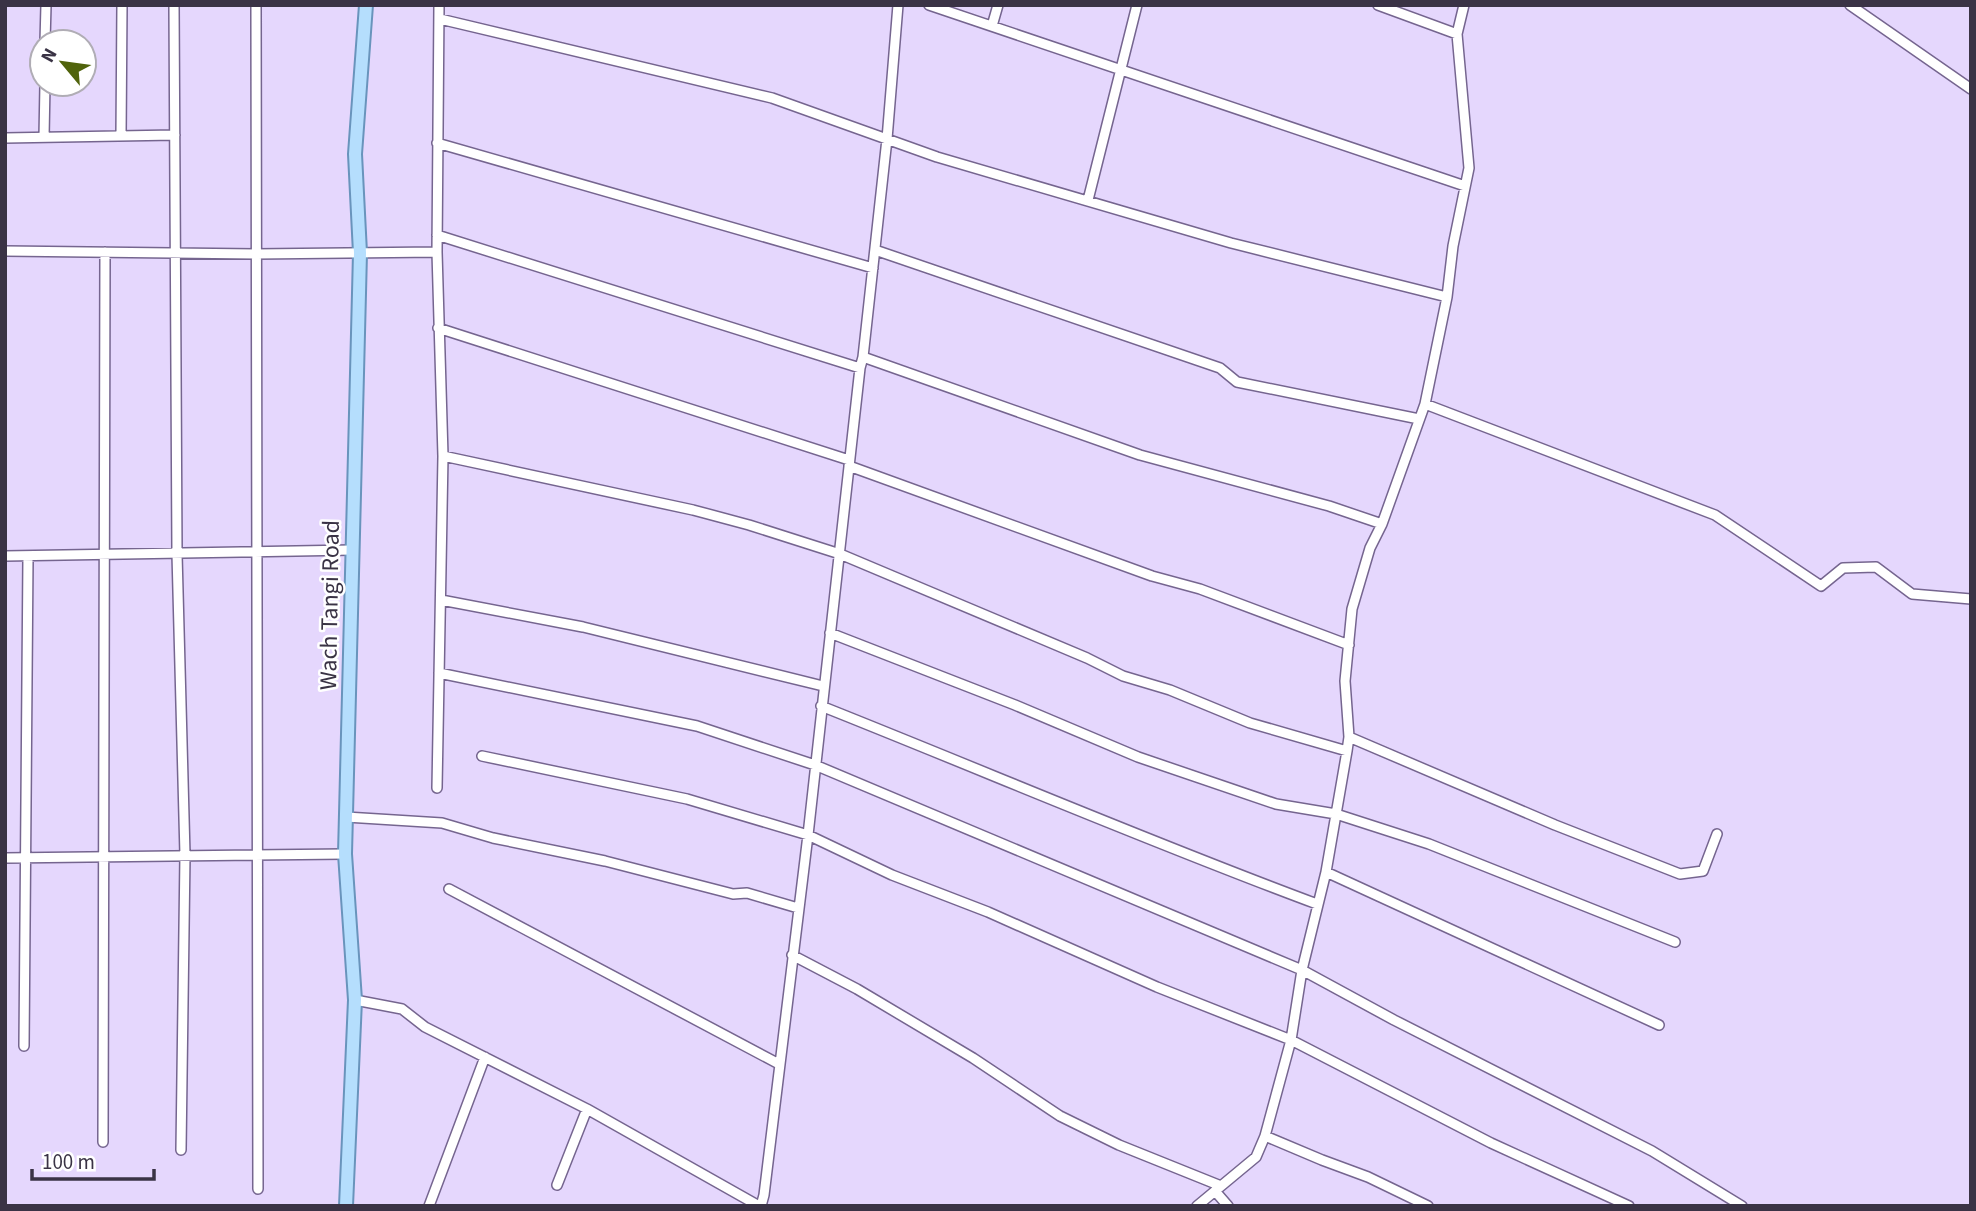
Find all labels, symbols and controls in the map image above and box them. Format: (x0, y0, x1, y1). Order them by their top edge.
north arrow (28, 28, 98, 98)
text: N (35, 43, 64, 68)
street label: Wach Tangi Road (311, 520, 349, 690)
scale bar (32, 1138, 154, 1182)
text: 100 m (42, 1147, 95, 1177)

